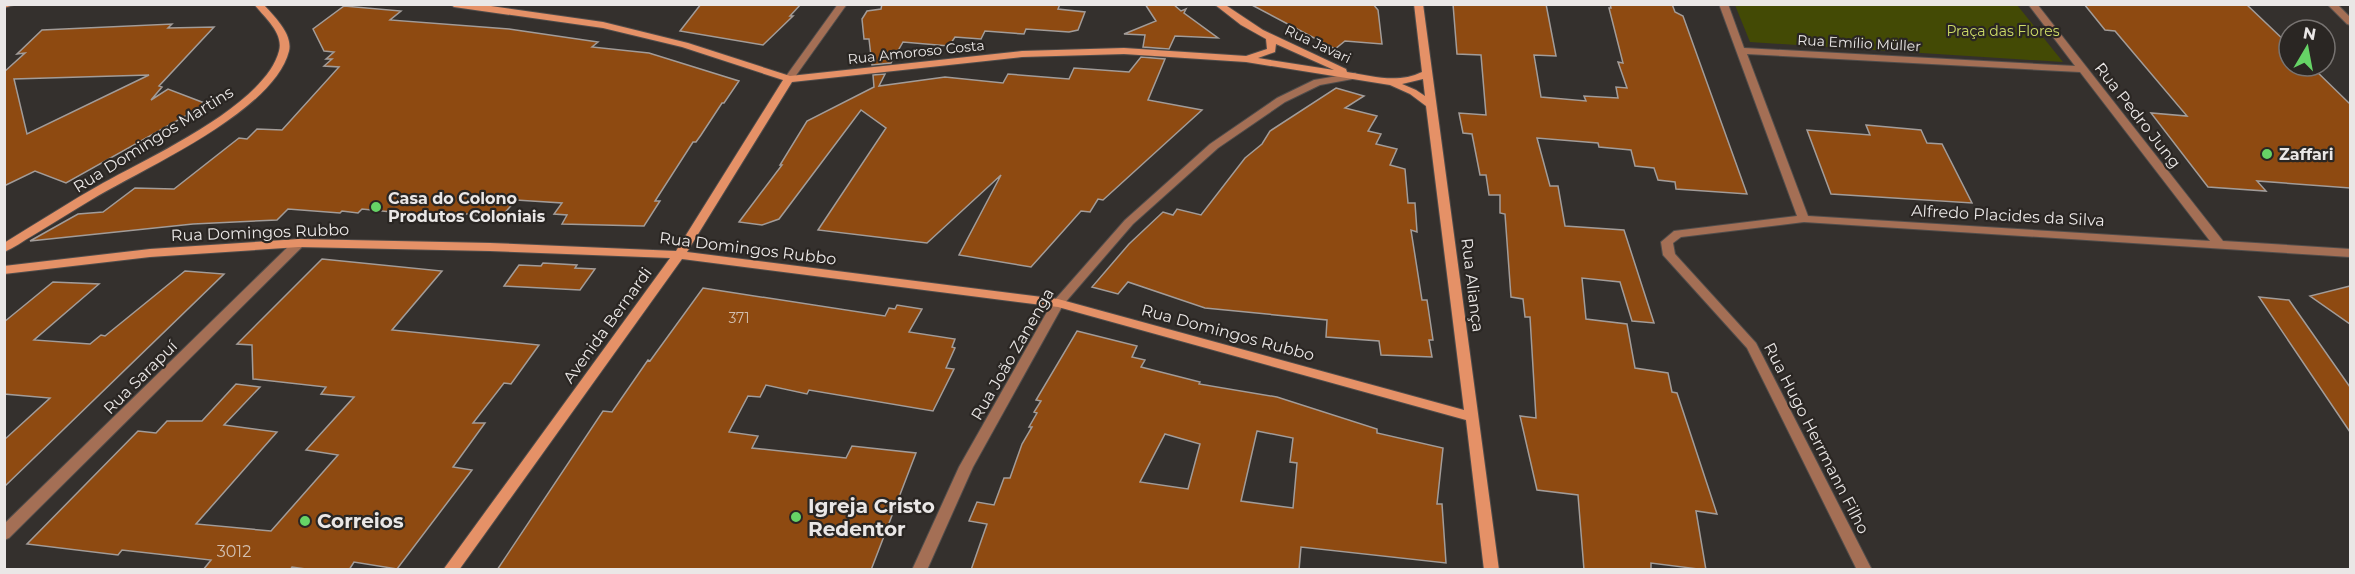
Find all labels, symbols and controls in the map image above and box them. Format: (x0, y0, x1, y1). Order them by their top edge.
north arrow (2277, 18, 2337, 78)
street label: Rua Javari (1282, 21, 1354, 67)
park label: Praça das Flores (1946, 22, 2060, 40)
text: N (2301, 23, 2318, 44)
street label: Rua Emílio Müller (1797, 31, 1922, 55)
street label: Rua Amoroso Costa (847, 36, 985, 68)
street label: Rua Pedro Jung (2090, 59, 2185, 172)
street label: Rua Domingos Martins (70, 82, 237, 197)
place label: Zaffari (2279, 145, 2334, 164)
marker: Zaffari (2260, 147, 2274, 161)
place label: Casa do Colono Produtos Coloniais (388, 189, 546, 226)
marker: Casa do Colono Produtos Coloniais (369, 200, 383, 214)
street label: Alfredo Placides da Silva (1911, 201, 2105, 230)
street label: Rua Domingos Rubbo (171, 220, 349, 245)
street label: Rua Domingos Rubbo (658, 228, 838, 269)
street label: Rua Aliança (1457, 237, 1488, 333)
street label: Avenida Bernardi (559, 264, 656, 387)
street label: Rua João Zanenga (967, 285, 1058, 424)
street label: Rua Domingos Rubbo (1139, 300, 1316, 365)
house number: 371 (728, 309, 750, 327)
street label: Rua Sarapuí (100, 336, 182, 418)
street label: Rua Hugo Herrmann Filho (1760, 339, 1873, 537)
place label: Igreja Cristo Redentor (808, 494, 935, 541)
place label: Correios (317, 509, 404, 533)
marker: Igreja Cristo Redentor (789, 510, 803, 524)
marker: Correios (298, 514, 312, 528)
house number: 3012 (217, 542, 251, 561)

